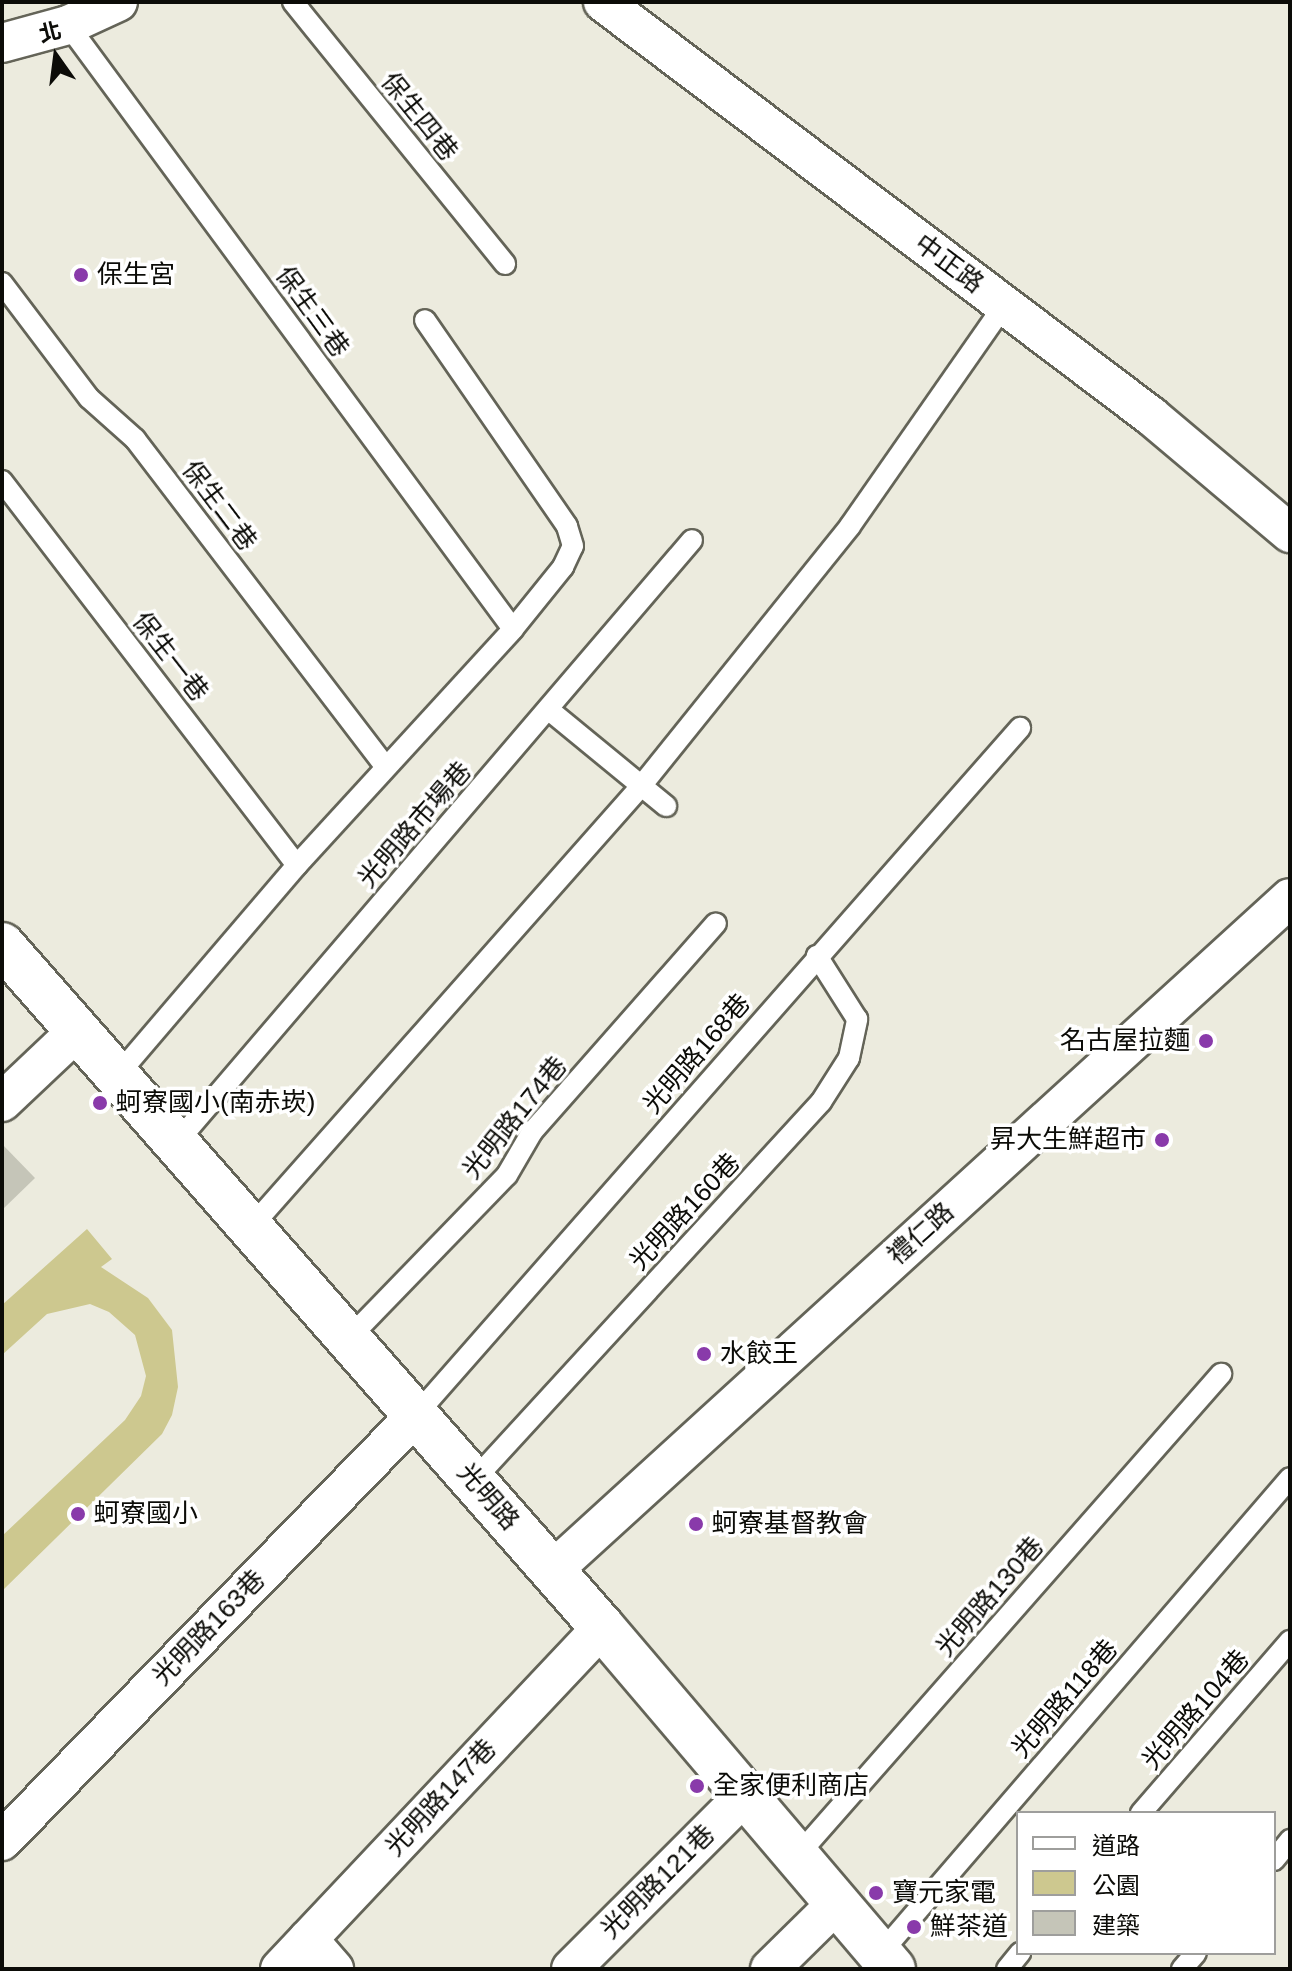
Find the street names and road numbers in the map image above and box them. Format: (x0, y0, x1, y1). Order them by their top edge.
street label: 保生四巷 (374, 67, 464, 167)
street label: 中正路 (908, 228, 990, 300)
street label: 保生三巷 (269, 261, 355, 363)
street label: 保生二巷 (175, 455, 263, 557)
street label: 保生一巷 (126, 606, 214, 708)
street label: 光明路市場巷 (352, 756, 478, 894)
street label: 光明路168巷 (637, 988, 757, 1120)
street label: 光明路174巷 (457, 1051, 573, 1185)
street label: 光明路160巷 (623, 1147, 747, 1277)
street label: 禮仁路 (882, 1196, 960, 1272)
street label: 光明路 (451, 1457, 525, 1537)
street label: 光明路130巷 (930, 1531, 1050, 1663)
street label: 光明路163巷 (147, 1564, 271, 1692)
street label: 光明路118巷 (1006, 1634, 1124, 1764)
street label: 光明路104巷 (1136, 1644, 1256, 1776)
street label: 光明路147巷 (379, 1733, 503, 1863)
street label: 光明路121巷 (595, 1819, 721, 1945)

